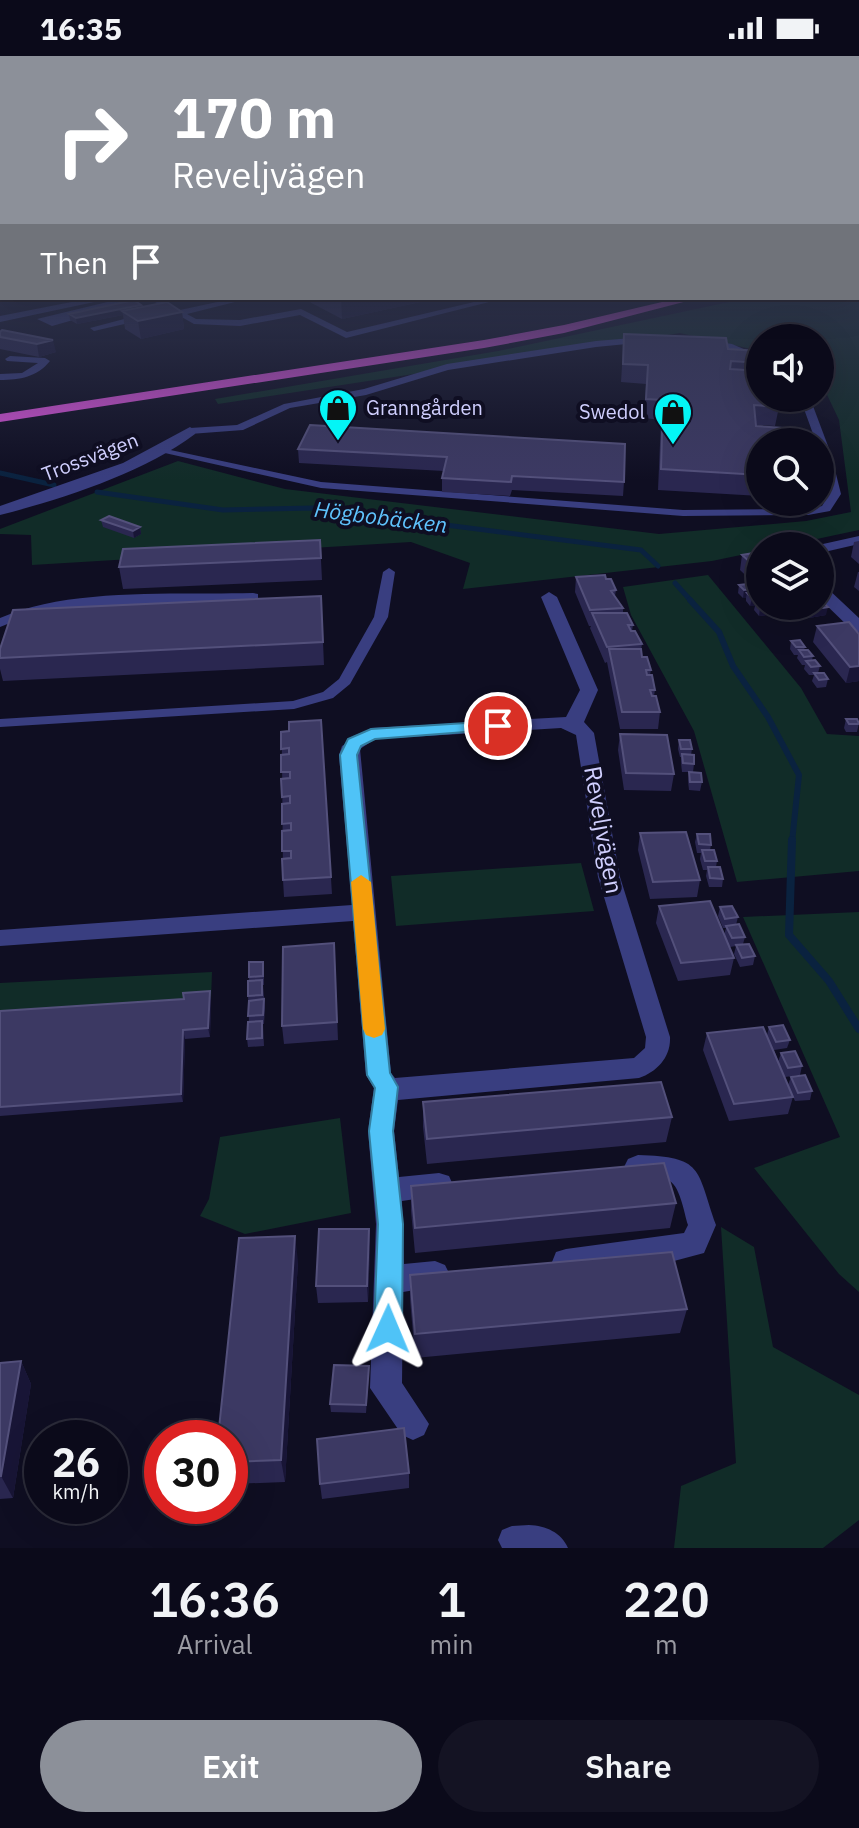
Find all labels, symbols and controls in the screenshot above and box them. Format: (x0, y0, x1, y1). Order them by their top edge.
text: 16:35 (40, 9, 122, 48)
text: 170 m (172, 81, 336, 153)
icon: right (40, 88, 144, 192)
text: Reveljvägen (172, 151, 366, 198)
icon: arrive (124, 240, 168, 284)
text: Then (40, 243, 108, 282)
map controls (746, 324, 834, 620)
button: sound (746, 324, 834, 412)
shop icon: Granngården (317, 387, 359, 442)
shop icon: Swedol (652, 391, 694, 446)
place label: Granngården (366, 394, 483, 421)
place label: Swedol (579, 398, 645, 425)
street label: Trossvägen (38, 426, 142, 487)
button: search (746, 428, 834, 516)
water label: Högbobäcken (313, 494, 449, 539)
button: layers (746, 532, 834, 620)
pin (464, 692, 532, 760)
icon: arrive (476, 704, 520, 748)
street label: Reveljvägen (577, 763, 631, 896)
position arrow (346, 1287, 430, 1371)
speed limit sign: 30 (144, 1420, 248, 1524)
text: 26 (52, 1436, 100, 1488)
text: km/h (52, 1478, 100, 1505)
text: 16:36 (150, 1568, 280, 1630)
text: 1 (437, 1568, 466, 1630)
text: 220 (623, 1568, 709, 1630)
text: Arrival (177, 1627, 253, 1661)
text: min (430, 1627, 474, 1661)
text: m (655, 1627, 678, 1661)
button: Exit (40, 1720, 422, 1812)
button: Share (438, 1720, 819, 1812)

